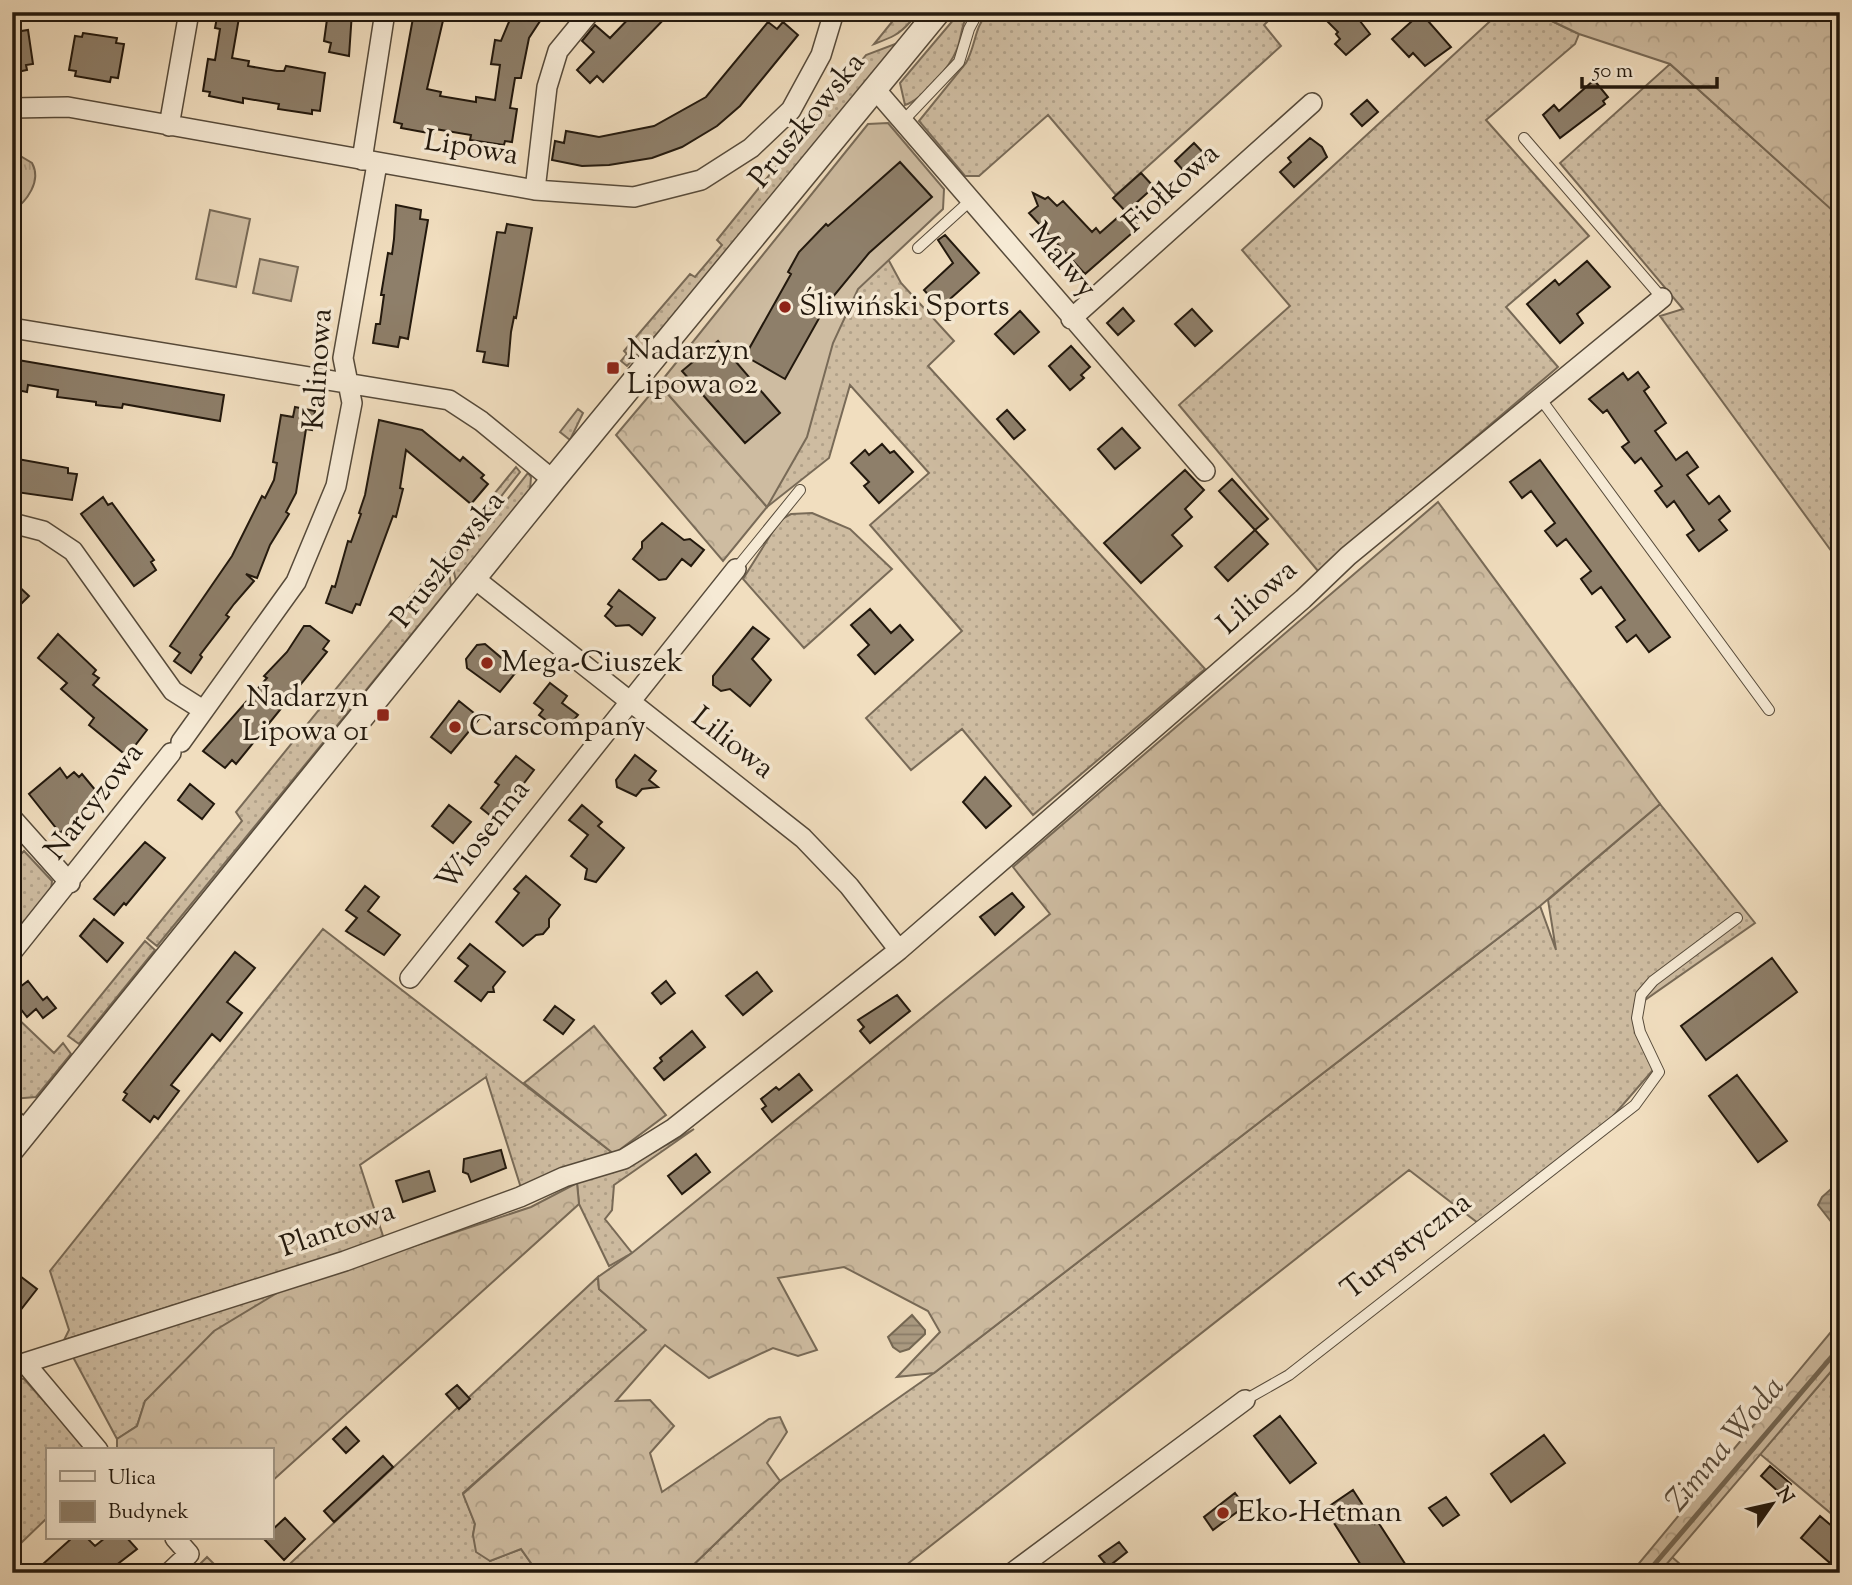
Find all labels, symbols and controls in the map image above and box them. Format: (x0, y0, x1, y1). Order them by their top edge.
street label: Pruszkowska (740, 44, 876, 198)
scale bar (1582, 46, 1717, 90)
text: 50 m (1592, 57, 1633, 87)
street label: Lipowa (421, 120, 521, 178)
street label: Fiołkowa (1114, 134, 1230, 244)
street label: Malwy (1018, 214, 1106, 308)
place label: Śliwiński Sports (799, 286, 1010, 329)
marker: Śliwiński Sports (777, 299, 793, 315)
street label: Kalinowa (293, 307, 345, 431)
place label: Nadarzyn Lipowa 02 (627, 330, 758, 407)
marker: Nadarzyn Lipowa 02 (605, 360, 621, 376)
street label: Pruszkowska (382, 482, 516, 638)
street label: Liliowa (1208, 550, 1308, 646)
place label: Mega-Ciuszek (501, 642, 683, 685)
marker: Mega-Ciuszek (479, 655, 495, 671)
place label: Nadarzyn Lipowa 01 (242, 677, 369, 754)
street label: Liliowa (681, 698, 783, 790)
place label: Carscompany (469, 706, 646, 749)
marker: Nadarzyn Lipowa 01 (375, 707, 391, 723)
marker: Carscompany (447, 719, 463, 735)
street label: Narcyzowa (35, 734, 155, 870)
street label: Wiosenna (427, 771, 541, 901)
street label: Turystyczna (1333, 1182, 1481, 1312)
street label: Plantowa (275, 1190, 401, 1270)
water label: Zimna Woda (1655, 1367, 1797, 1523)
legend (46, 1448, 273, 1540)
text: Ulica (108, 1464, 156, 1494)
north arrow (1736, 1470, 1806, 1540)
text: N (1769, 1482, 1799, 1510)
place label: Eko-Hetman (1237, 1492, 1403, 1535)
text: Budynek (108, 1498, 189, 1528)
marker: Eko-Hetman (1215, 1505, 1231, 1521)

